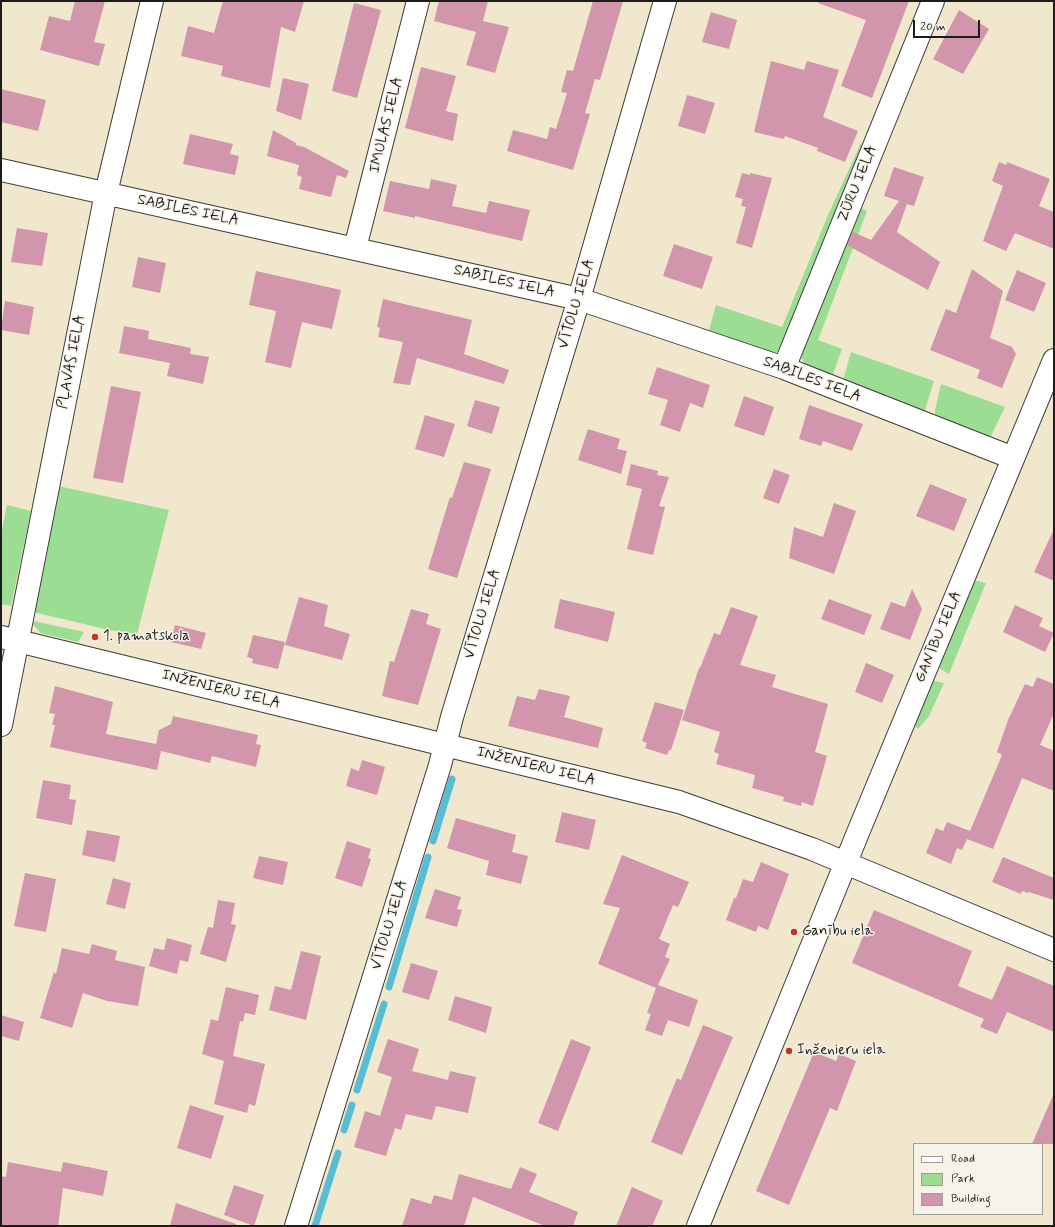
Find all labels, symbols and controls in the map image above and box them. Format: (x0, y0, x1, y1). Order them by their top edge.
scale bar (915, 12, 982, 38)
text: 20 m (920, 19, 946, 35)
street label: IMULAS IELA (366, 75, 408, 175)
street label: ZŪRU IELA (834, 143, 882, 225)
street label: SABILES IELA (136, 191, 240, 231)
street label: VĪTOLU IELA (555, 257, 599, 351)
street label: SABILES IELA (452, 262, 556, 302)
street label: PĻAVAS IELA (54, 313, 90, 411)
street label: SABILES IELA (760, 353, 864, 407)
street label: VĪTOLU IELA (461, 567, 505, 661)
street label: GANĪBU IELA (912, 588, 966, 686)
place label: 1. pamatskola (103, 628, 190, 646)
marker: 1. pamatskola (90, 632, 100, 642)
street label: INŽENIERU IELA (160, 667, 282, 713)
street label: INŽENIERU IELA (475, 744, 597, 790)
street label: VĪTOLU IELA (368, 878, 412, 972)
place label: Ganību iela (802, 923, 873, 941)
marker: Ganību iela (789, 927, 799, 937)
place label: Inženieru iela (797, 1042, 885, 1060)
marker: Inženieru iela (784, 1046, 794, 1056)
legend (913, 1143, 1043, 1215)
text: Road (951, 1151, 975, 1167)
text: Park (951, 1171, 975, 1187)
text: Building (951, 1191, 991, 1207)

